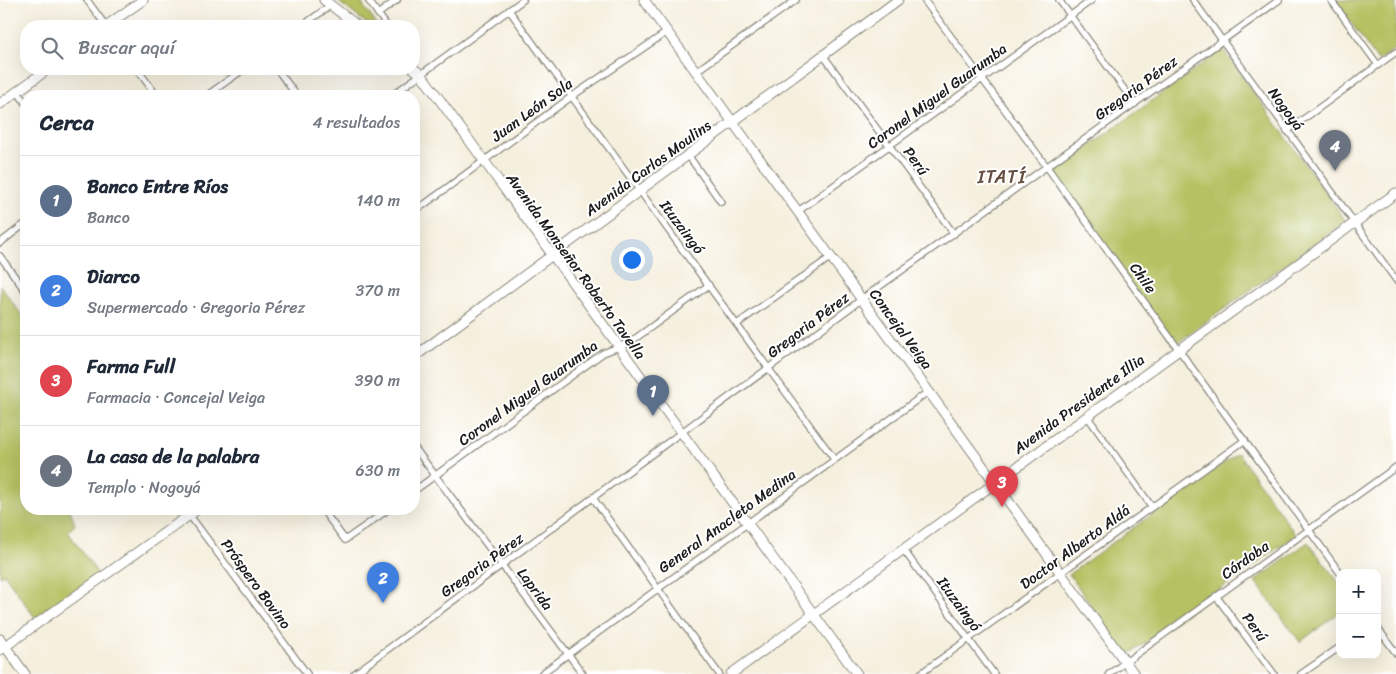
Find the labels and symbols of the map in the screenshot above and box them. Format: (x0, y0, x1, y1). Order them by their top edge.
street label: Coronel Miguel Guarumba (861, 36, 1013, 156)
street label: Gregoria Pérez (1089, 48, 1184, 127)
street label: Juan León Sola (485, 71, 579, 149)
street label: Nogoyá (1261, 82, 1311, 137)
street label: Avenida Carlos Moulins (578, 112, 718, 224)
pin: 4 (1319, 130, 1351, 171)
street label: Perú (896, 141, 936, 182)
district label: ITATÍ (977, 161, 1027, 193)
street label: Avenida Monseñor Roberto Tavella (499, 166, 653, 365)
street label: Ituzaingó (652, 193, 711, 260)
your location (619, 247, 645, 273)
street label: Chile (1123, 257, 1163, 299)
street label: Concejal Veiga (863, 283, 940, 375)
street label: Gregoria Pérez (761, 285, 856, 365)
street label: Coronel Miguel Guarumba (452, 333, 604, 453)
street label: Avenida Presidente Illia (1007, 347, 1151, 461)
pin: 1 (637, 375, 669, 416)
street label: General Anacleto Medina (653, 462, 802, 580)
pin: 3 (986, 466, 1018, 507)
street label: Doctor Alberto Aldá (1014, 498, 1136, 596)
street label: Gregoria Pérez (435, 525, 530, 604)
street label: Próspero Bovino (214, 533, 298, 635)
street label: Córdoba (1215, 534, 1275, 586)
pin: 2 (367, 562, 399, 603)
street label: Laprida (510, 562, 560, 616)
street label: Ituzaingó (929, 570, 988, 637)
street label: Perú (1235, 607, 1275, 648)

